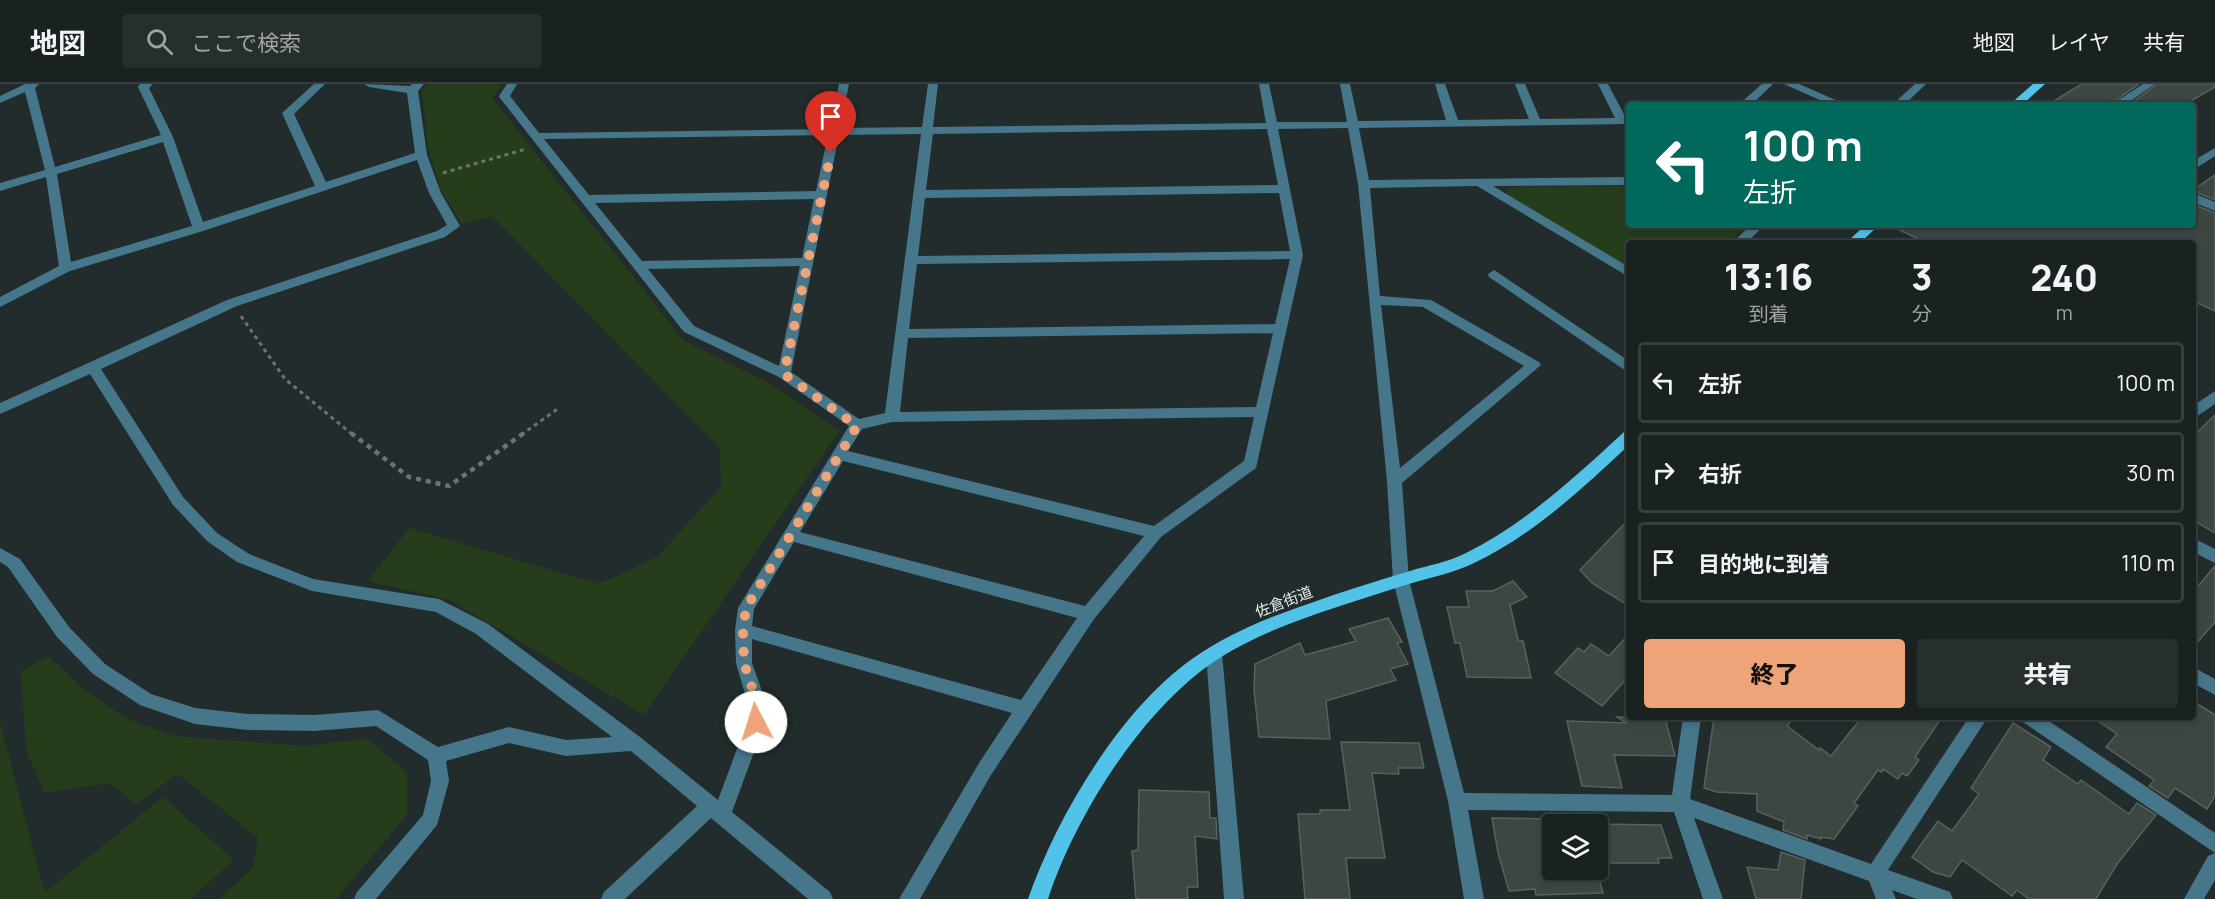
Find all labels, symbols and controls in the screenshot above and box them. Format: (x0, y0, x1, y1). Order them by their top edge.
search box (122, 14, 542, 68)
text: 地図 (30, 23, 86, 61)
icon: search (143, 25, 176, 58)
text: ここで検索 (191, 28, 301, 58)
text: 地図 (1973, 28, 2015, 56)
text: レイヤ (2048, 28, 2110, 56)
text: 共有 (2143, 28, 2185, 56)
pin (805, 91, 856, 153)
icon: arrive (814, 100, 847, 133)
text: 100 m (1743, 116, 1863, 174)
icon: left (1644, 126, 1722, 204)
text: 左折 (1743, 173, 1797, 210)
text: 13:16 (1724, 252, 1813, 301)
text: 3 (1911, 252, 1933, 301)
text: 240 (2031, 253, 2098, 302)
text: m (2056, 299, 2073, 326)
text: 到着 (1749, 300, 1789, 327)
text: 分 (1912, 300, 1932, 327)
icon: left (1647, 366, 1680, 399)
text: 100 m (2117, 368, 2175, 398)
text: 左折 (1698, 369, 1742, 399)
icon: right (1647, 456, 1680, 489)
text: 30 m (2126, 458, 2175, 488)
text: 右折 (1698, 459, 1742, 489)
icon: arrive (1647, 546, 1680, 579)
text: 110 m (2121, 548, 2175, 578)
text: 目的地に到着 (1698, 549, 1830, 579)
street label: 佐倉街道 (1252, 581, 1316, 622)
button: 終了 (1644, 639, 1905, 708)
button: 共有 (1917, 639, 2178, 708)
position arrow (724, 690, 788, 754)
map controls (1542, 814, 1608, 880)
button: layers (1542, 814, 1608, 880)

